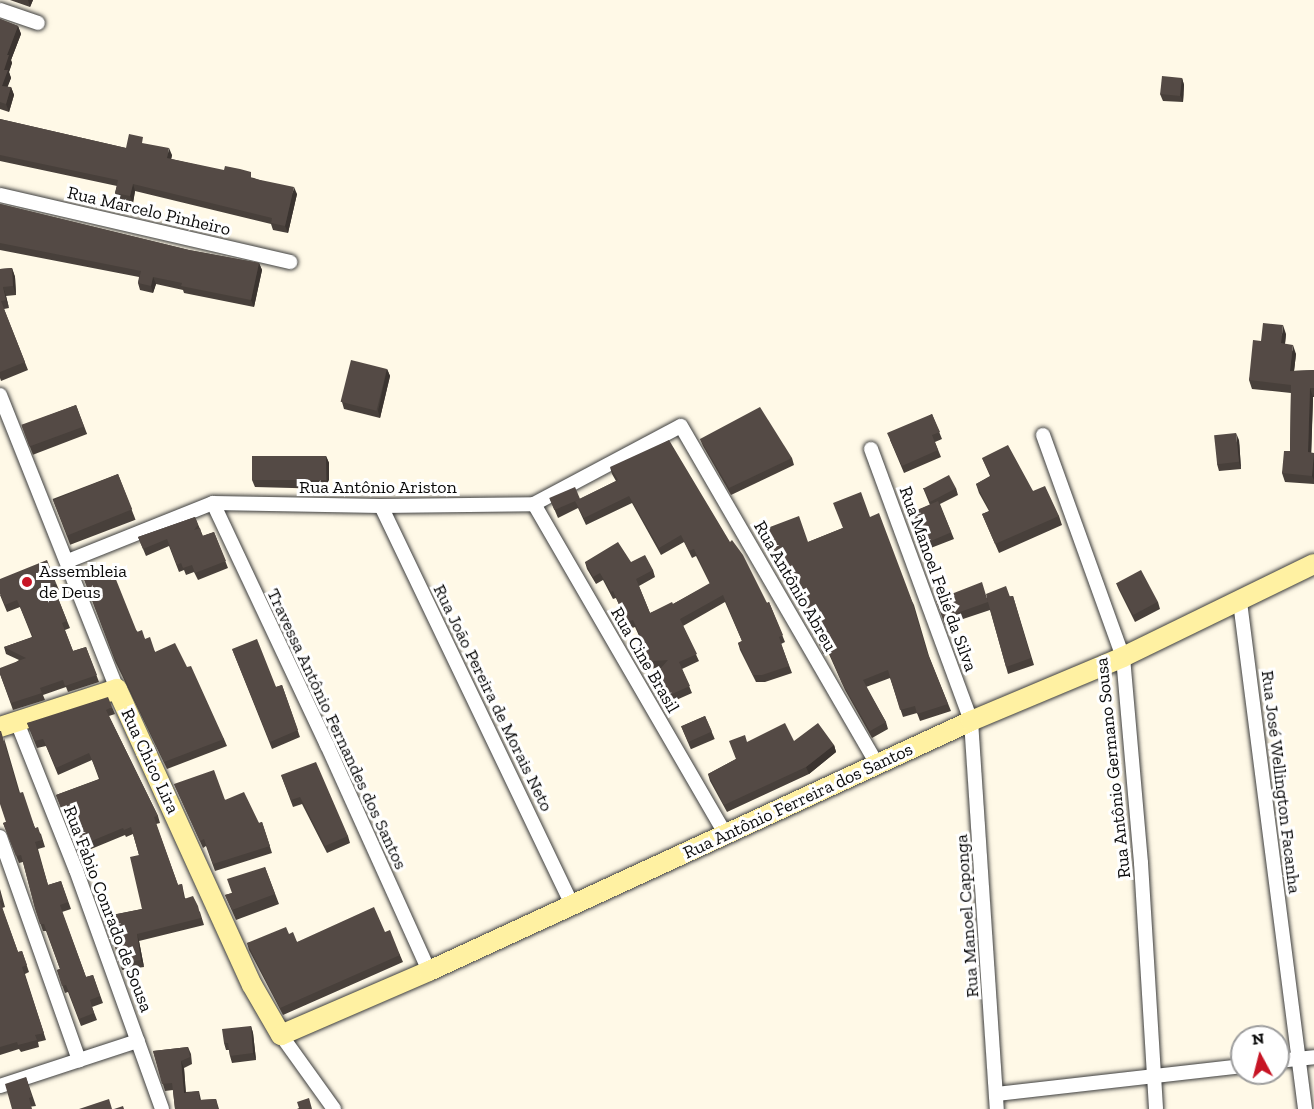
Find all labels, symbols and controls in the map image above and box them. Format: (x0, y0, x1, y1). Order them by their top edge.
street label: Rua Marcelo Pinheiro (65, 182, 233, 240)
street label: Rua Antônio Ariston (299, 476, 457, 498)
street label: Rua Manoel Felié da Silva (894, 483, 982, 675)
street label: Rua Antônio Abreu (749, 517, 841, 655)
place label: Assembleia de Deus (39, 561, 127, 604)
marker: Assembleia de Deus (20, 575, 34, 589)
street label: Rua João Pereira de Morais Neto (428, 581, 558, 815)
street label: Travessa Antônio Fernandes dos Santos (262, 585, 412, 873)
street label: Rua Cine Brasil (606, 603, 684, 717)
street label: Rua Antônio Germano Sousa (1091, 656, 1135, 880)
street label: Rua José Wellington Facanha (1257, 669, 1305, 895)
street label: Rua Chico Lira (116, 705, 184, 817)
street label: Rua Antônio Ferreira dos Santos (680, 738, 916, 864)
street label: Rua Fabio Conrado de Sousa (59, 803, 157, 1015)
street label: Rua Manoel Caponga (951, 834, 983, 998)
north arrow (1230, 1025, 1290, 1085)
text: N (1251, 1028, 1265, 1049)

